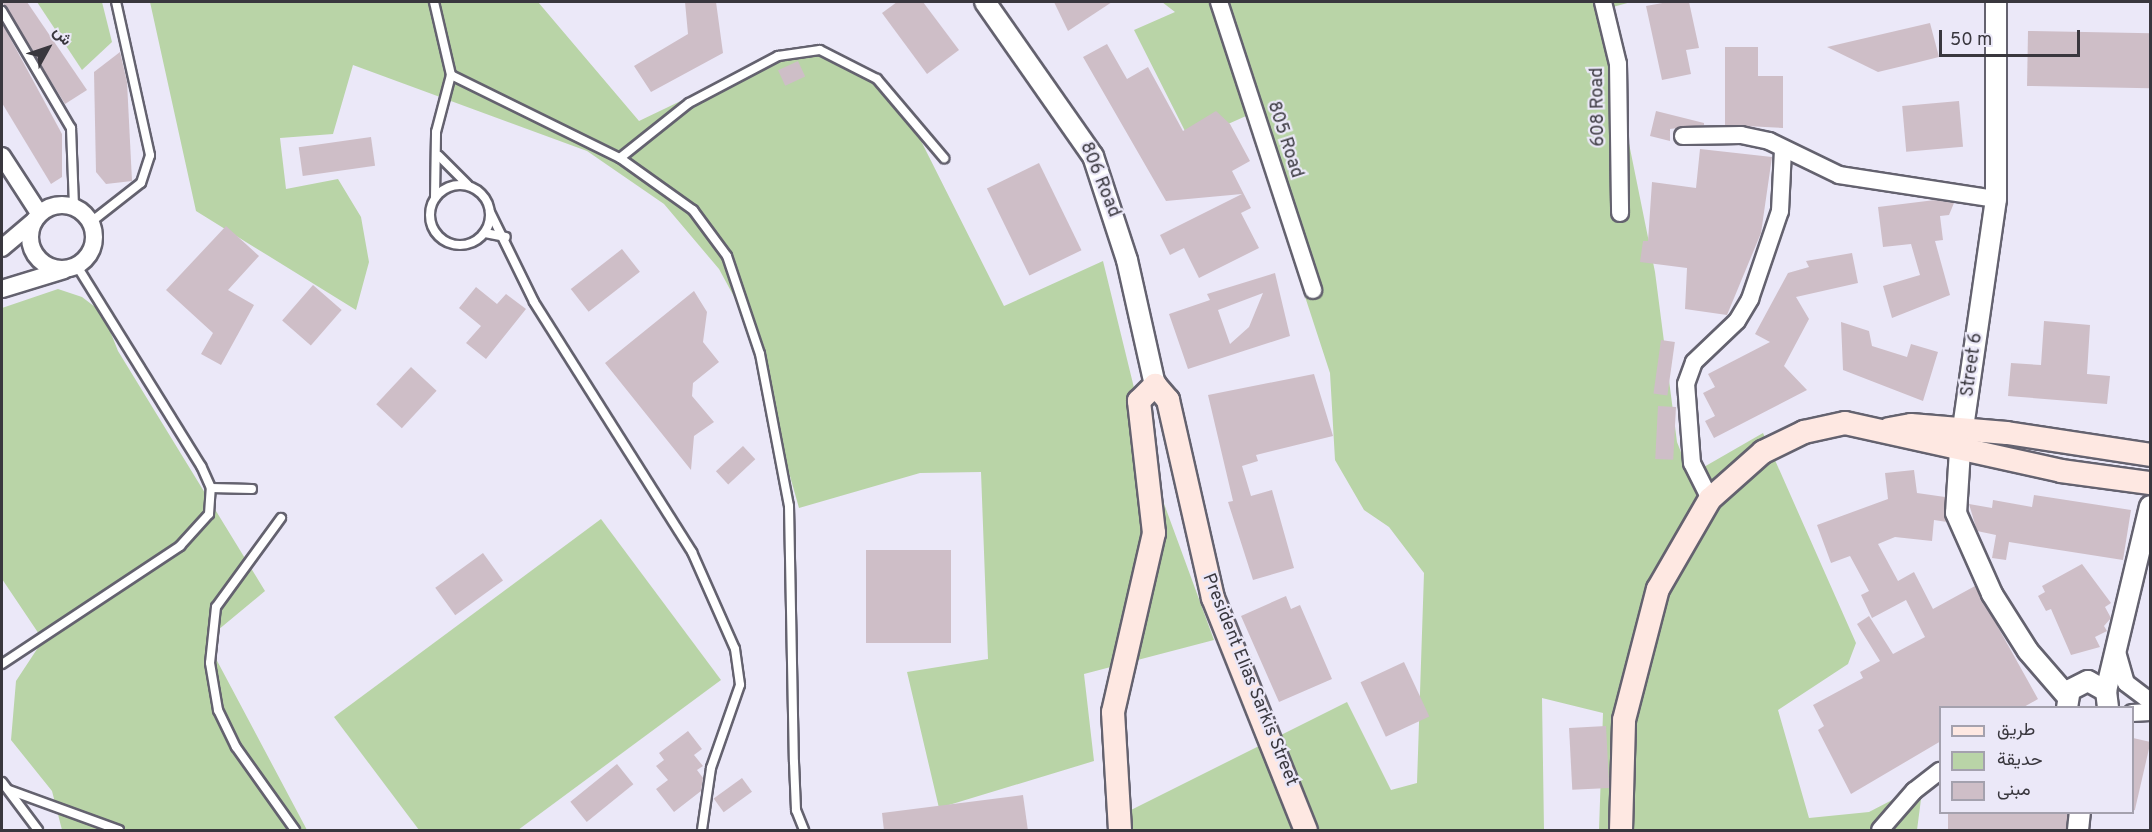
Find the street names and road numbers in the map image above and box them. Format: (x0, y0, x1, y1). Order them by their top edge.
street label: 608 Road (1588, 67, 1610, 147)
street label: 805 Road (1261, 99, 1307, 181)
street label: 806 Road (1074, 139, 1124, 221)
street label: Street 6 (1958, 332, 1988, 398)
street label: President Elias Sarkis Street (1196, 571, 1302, 789)

